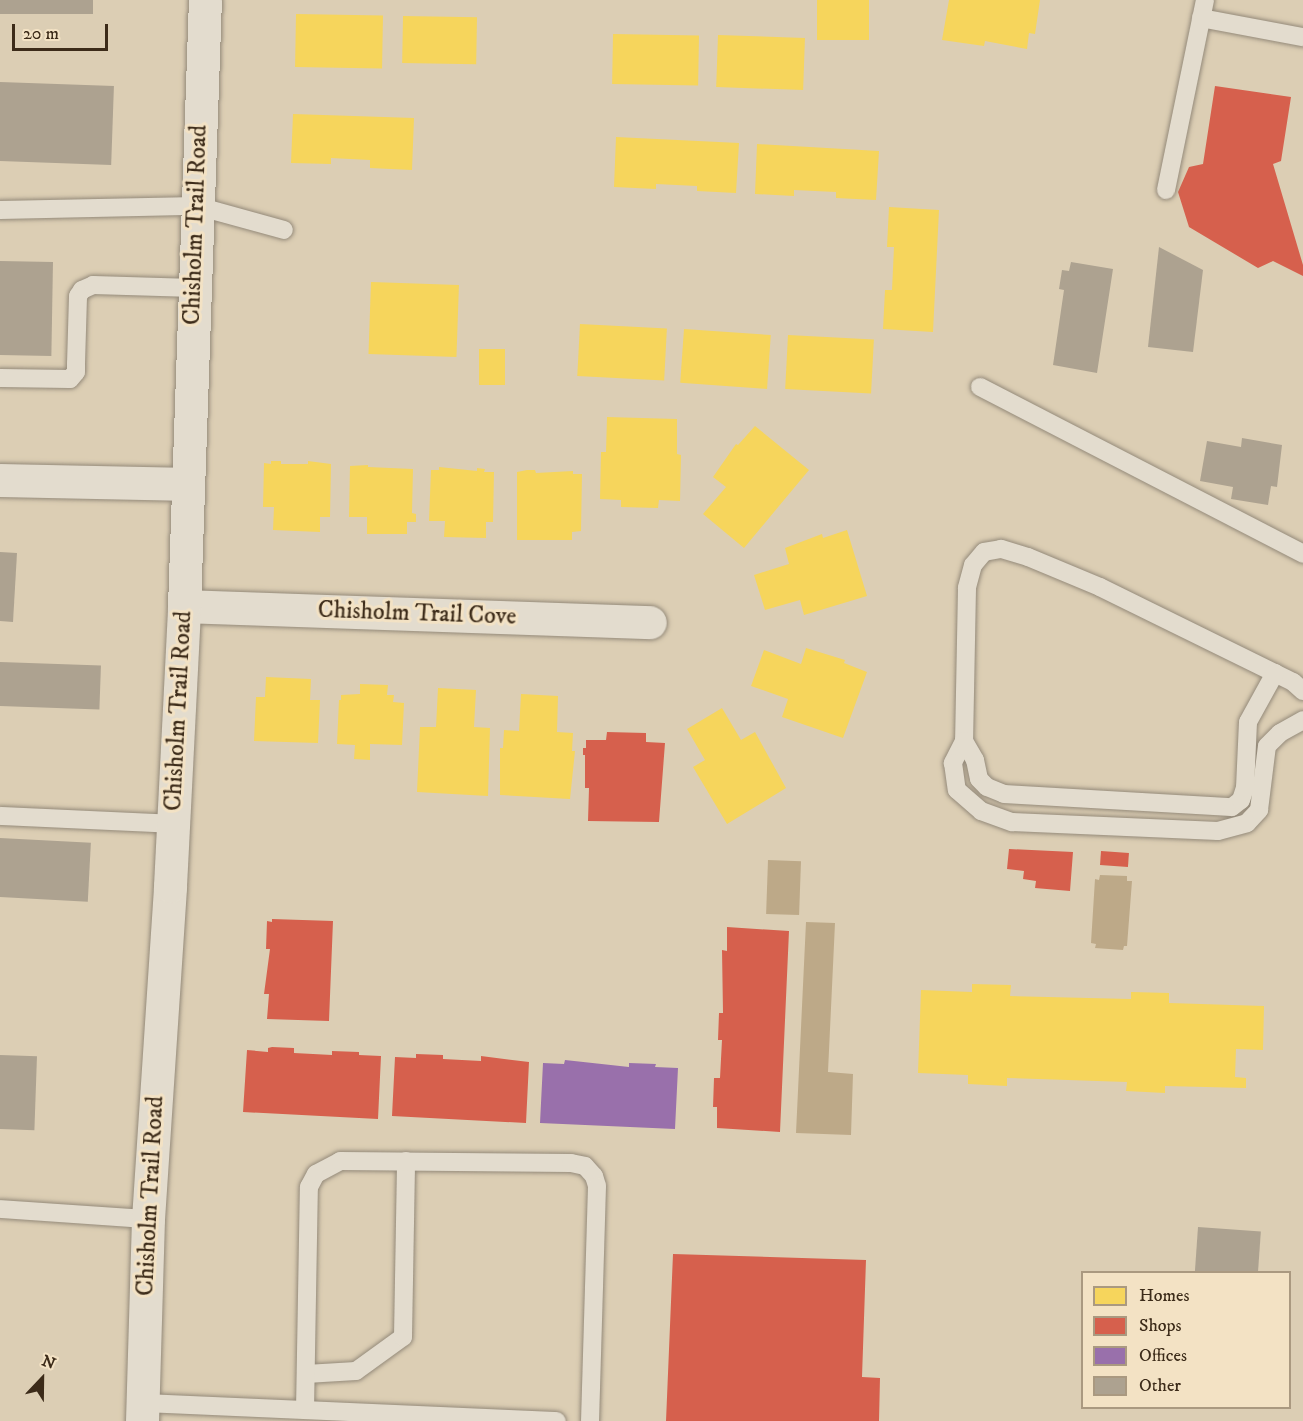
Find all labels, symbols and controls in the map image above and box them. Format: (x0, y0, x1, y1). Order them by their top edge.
scale bar (15, 12, 111, 50)
text: 20 m (23, 23, 59, 45)
street label: Chisholm Trail Road (178, 124, 214, 326)
street label: Chisholm Trail Cove (317, 596, 517, 632)
street label: Chisholm Trail Road (159, 610, 199, 812)
street label: Chisholm Trail Road (131, 1095, 171, 1297)
legend (1081, 1271, 1291, 1409)
text: Homes (1139, 1285, 1190, 1307)
text: Shops (1139, 1315, 1182, 1337)
text: Offices (1139, 1345, 1187, 1367)
north arrow (12, 1349, 72, 1409)
text: N (39, 1351, 59, 1374)
text: Other (1139, 1375, 1181, 1397)

